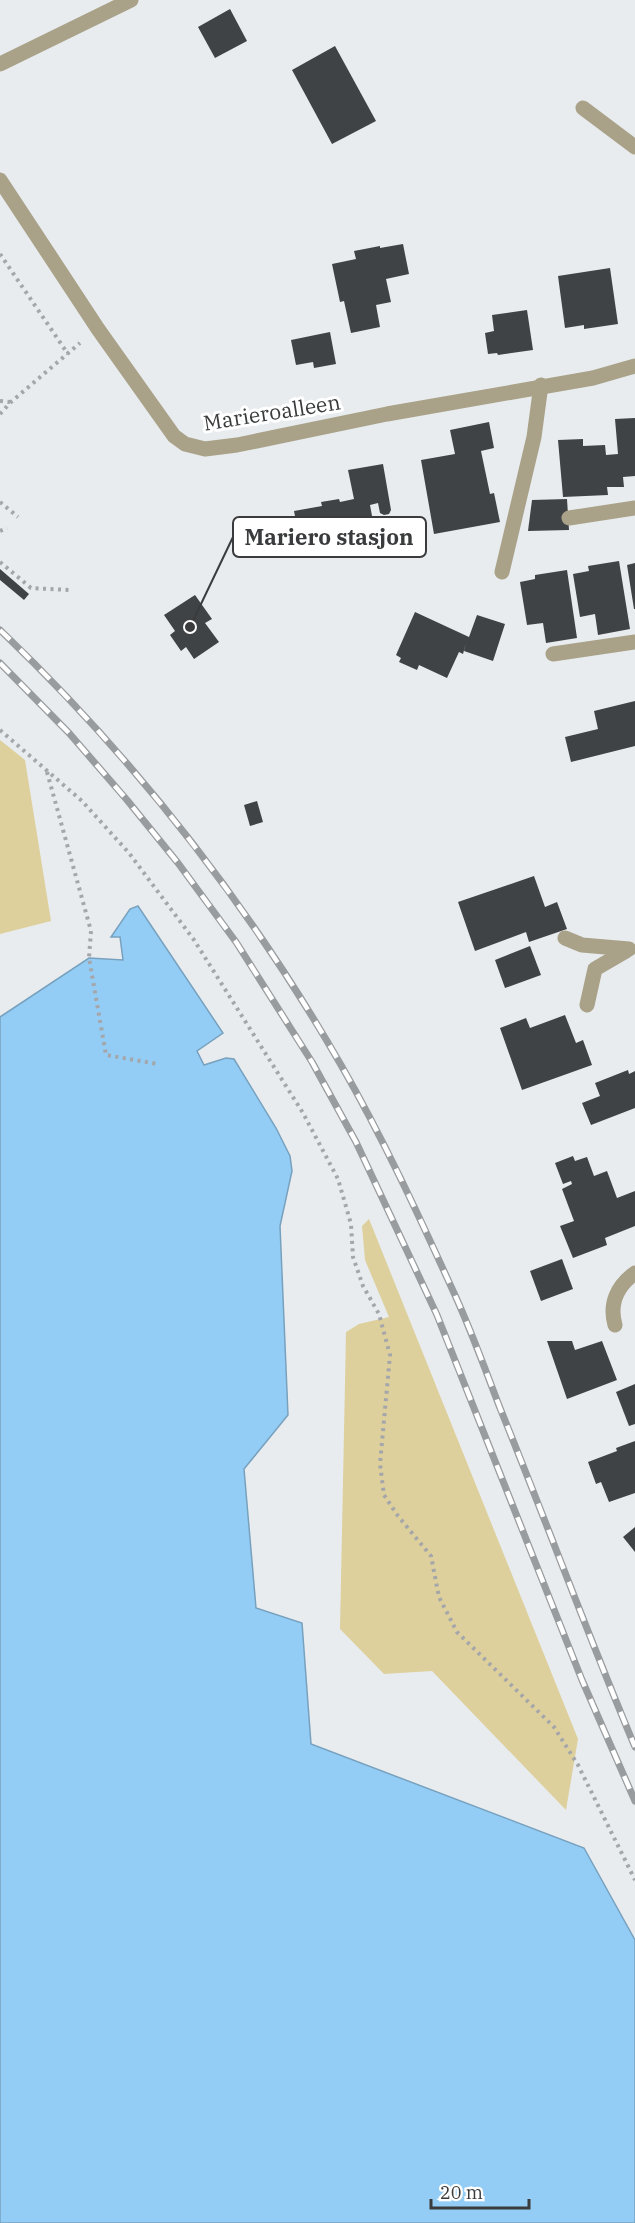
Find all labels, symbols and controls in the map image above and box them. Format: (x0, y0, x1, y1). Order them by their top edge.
street label: Marieroalleen (201, 387, 342, 437)
callout: Mariero stasjon (233, 517, 426, 557)
text: Mariero stasjon (244, 522, 414, 551)
scale bar (431, 2172, 528, 2210)
text: 20 m (440, 2181, 483, 2204)

